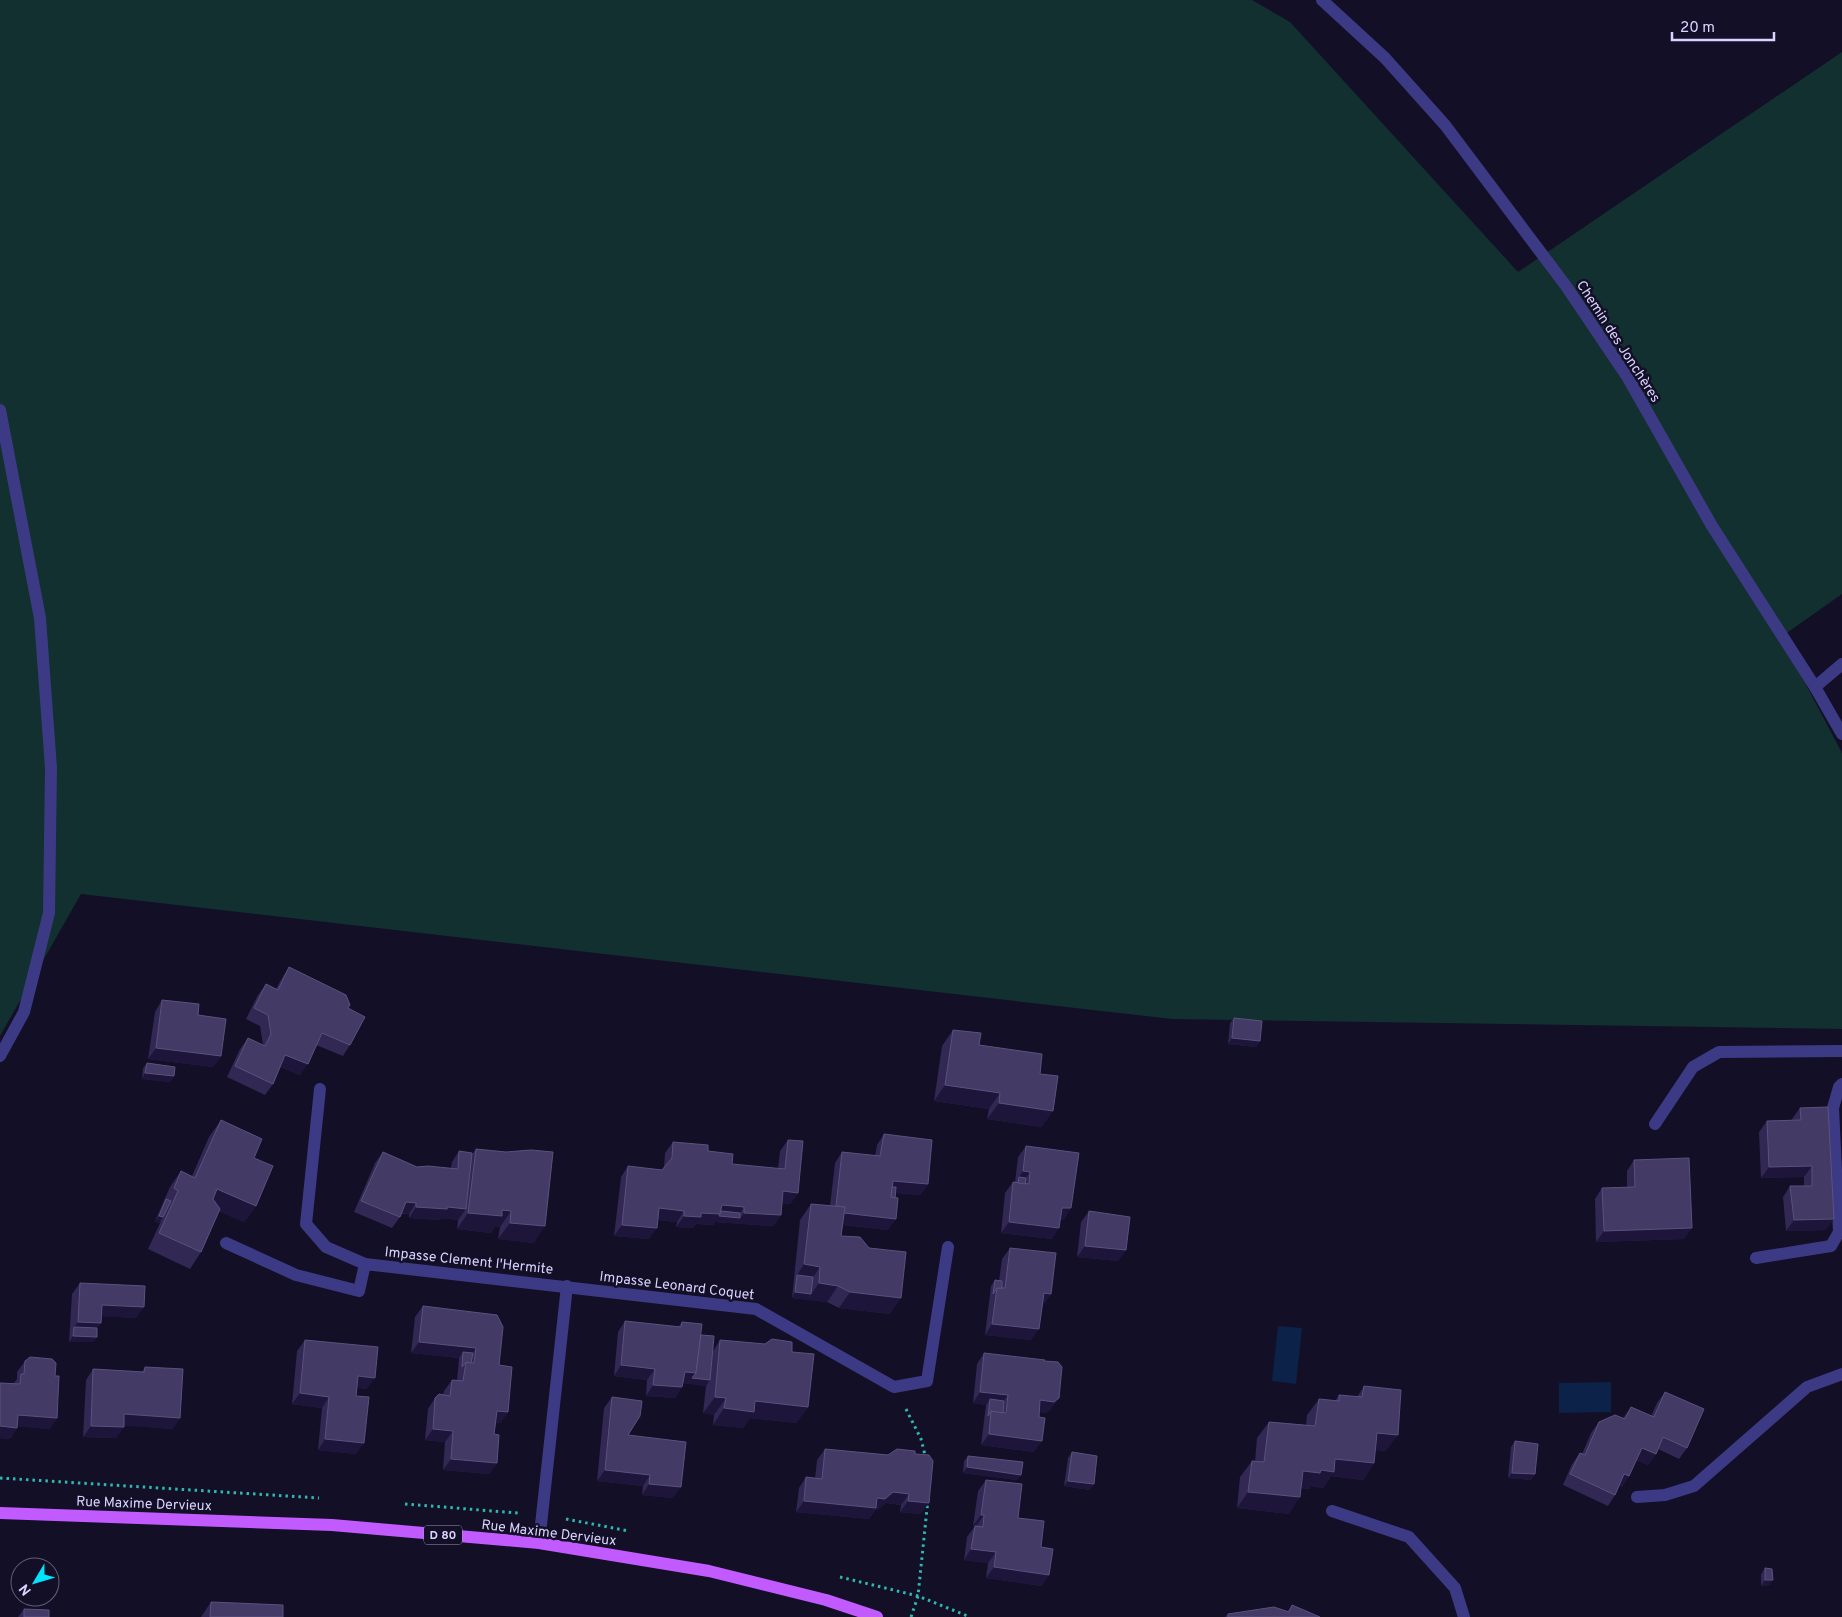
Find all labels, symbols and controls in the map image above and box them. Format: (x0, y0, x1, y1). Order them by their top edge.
scale bar (1672, 10, 1774, 42)
text: 20 m (1680, 19, 1715, 38)
street label: Chemin des Jonchères (1572, 278, 1663, 406)
street label: Impasse Clement l'Hermite (384, 1244, 554, 1279)
street label: Impasse Leonard Coquet (598, 1269, 755, 1304)
street label: Rue Maxime Dervieux (76, 1494, 212, 1515)
street label: Rue Maxime Dervieux (480, 1517, 617, 1550)
road number: D 80 (424, 1526, 462, 1544)
north arrow (10, 1557, 60, 1607)
text: N (16, 1580, 36, 1598)

